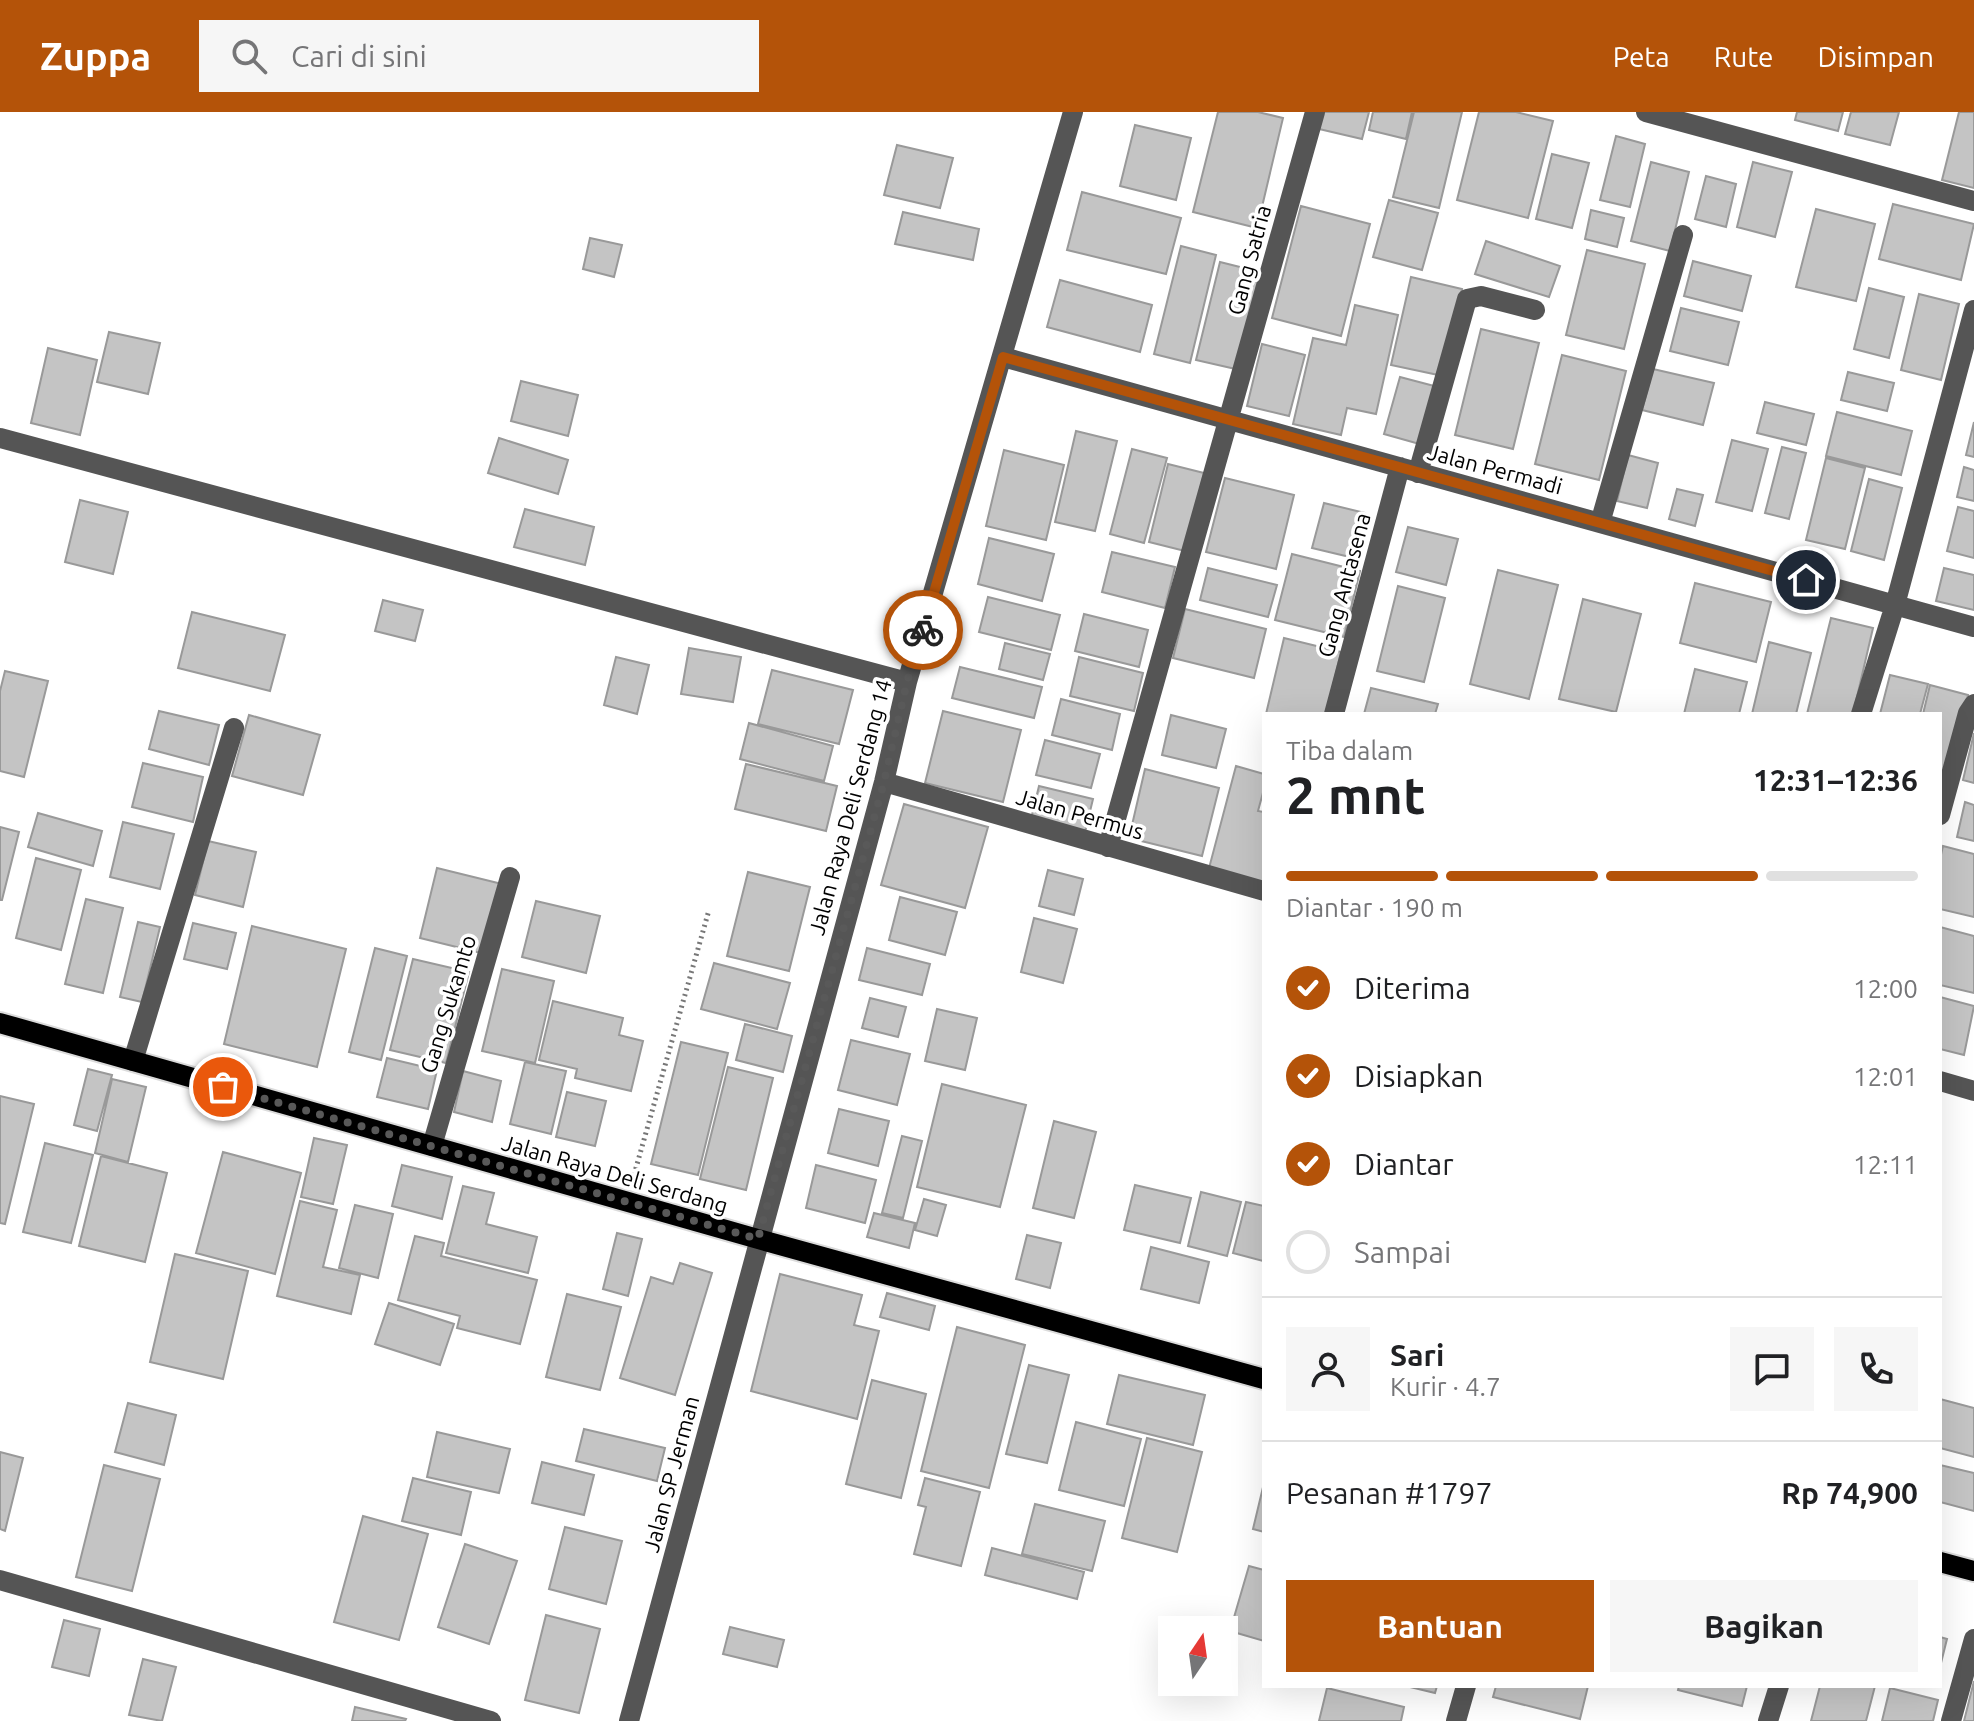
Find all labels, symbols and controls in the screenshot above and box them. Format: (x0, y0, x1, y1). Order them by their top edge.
search box (199, 20, 759, 92)
icon: search (227, 34, 271, 78)
text: Zuppa (40, 35, 151, 77)
text: Cari di sini (291, 39, 427, 73)
text: Peta (1613, 41, 1670, 72)
text: Rute (1714, 41, 1774, 72)
text: Disimpan (1818, 41, 1934, 72)
street label: Gang Satria (1222, 202, 1275, 318)
street label: Jalan Permadi (1425, 439, 1565, 499)
street label: Gang Antasena (1312, 510, 1375, 660)
pin (1772, 546, 1840, 614)
icon: home (1784, 558, 1828, 602)
courier (883, 590, 963, 670)
icon: bike (901, 608, 945, 652)
street label: Jalan Raya Deli Serdang 14 (803, 676, 896, 938)
text: Tiba dalam (1286, 736, 1413, 765)
text: 12:31–12:36 (1753, 763, 1918, 797)
text: 2 mnt (1286, 766, 1425, 824)
street label: Jalan Permus (1014, 783, 1147, 844)
text: Diantar · 190 m (1286, 893, 1463, 922)
street label: Gang Sukamto (415, 932, 480, 1076)
icon: check (1286, 966, 1330, 1010)
text: Diterima (1354, 971, 1471, 1005)
text: 12:00 (1853, 974, 1918, 1003)
pin (189, 1053, 257, 1121)
icon: check (1286, 1054, 1330, 1098)
text: Disiapkan (1354, 1059, 1483, 1093)
text: 12:01 (1853, 1062, 1918, 1091)
icon: bag (201, 1065, 245, 1109)
street label: Jalan Raya Deli Serdang (499, 1129, 731, 1218)
icon: check (1286, 1142, 1330, 1186)
text: Diantar (1354, 1147, 1454, 1181)
text: 12:11 (1853, 1150, 1918, 1179)
text: Sampai (1354, 1235, 1451, 1269)
button: person (1286, 1327, 1370, 1411)
button: chat (1730, 1327, 1814, 1411)
button: phone (1834, 1327, 1918, 1411)
text: Sari (1390, 1338, 1444, 1372)
text: Kurir · 4.7 (1390, 1372, 1501, 1401)
street label: Jalan SP Jerman (638, 1393, 703, 1555)
text: Pesanan #1797 (1286, 1476, 1492, 1510)
text: Rp 74,900 (1781, 1476, 1918, 1510)
button: Bantuan (1286, 1580, 1594, 1672)
button: Bagikan (1610, 1580, 1918, 1672)
north arrow (1158, 1616, 1238, 1696)
map controls (1158, 1616, 1238, 1696)

